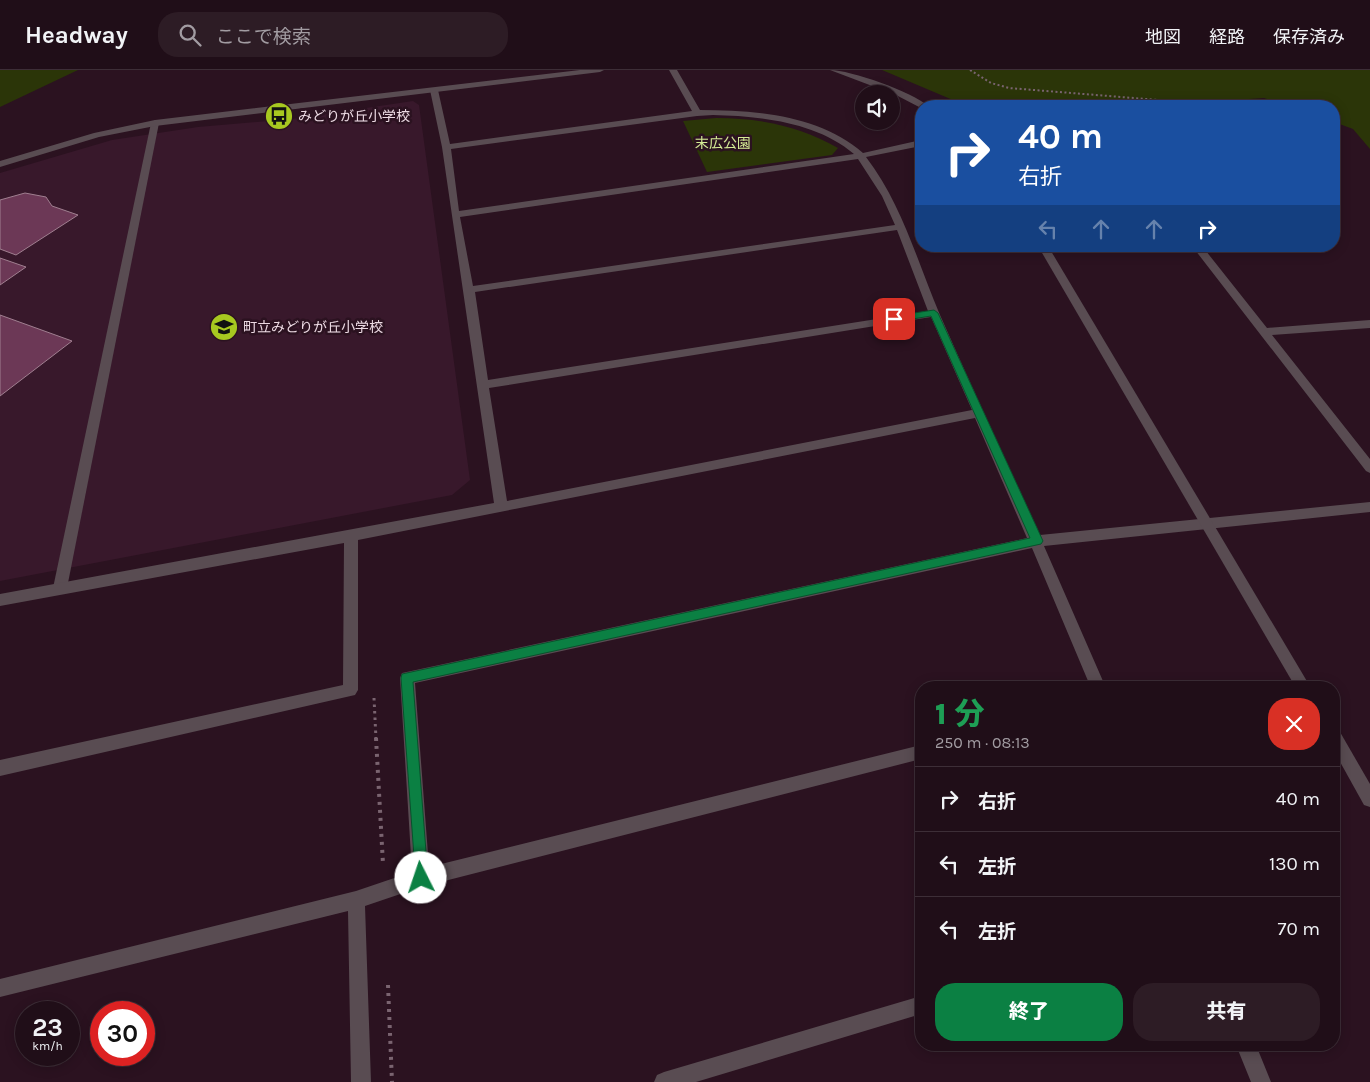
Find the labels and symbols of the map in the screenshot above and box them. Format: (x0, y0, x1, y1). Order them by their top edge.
bus stop icon: みどりが丘小学校 (264, 101, 294, 131)
place label: みどりが丘小学校 (298, 108, 410, 125)
park label: 末広公園 (695, 135, 751, 152)
pin (873, 298, 915, 340)
school or university icon: 町立みどりが丘小学校 (209, 312, 239, 342)
place label: 町立みどりが丘小学校 (243, 319, 383, 336)
position arrow (394, 851, 446, 903)
speed limit sign: 30 (90, 1001, 155, 1066)

